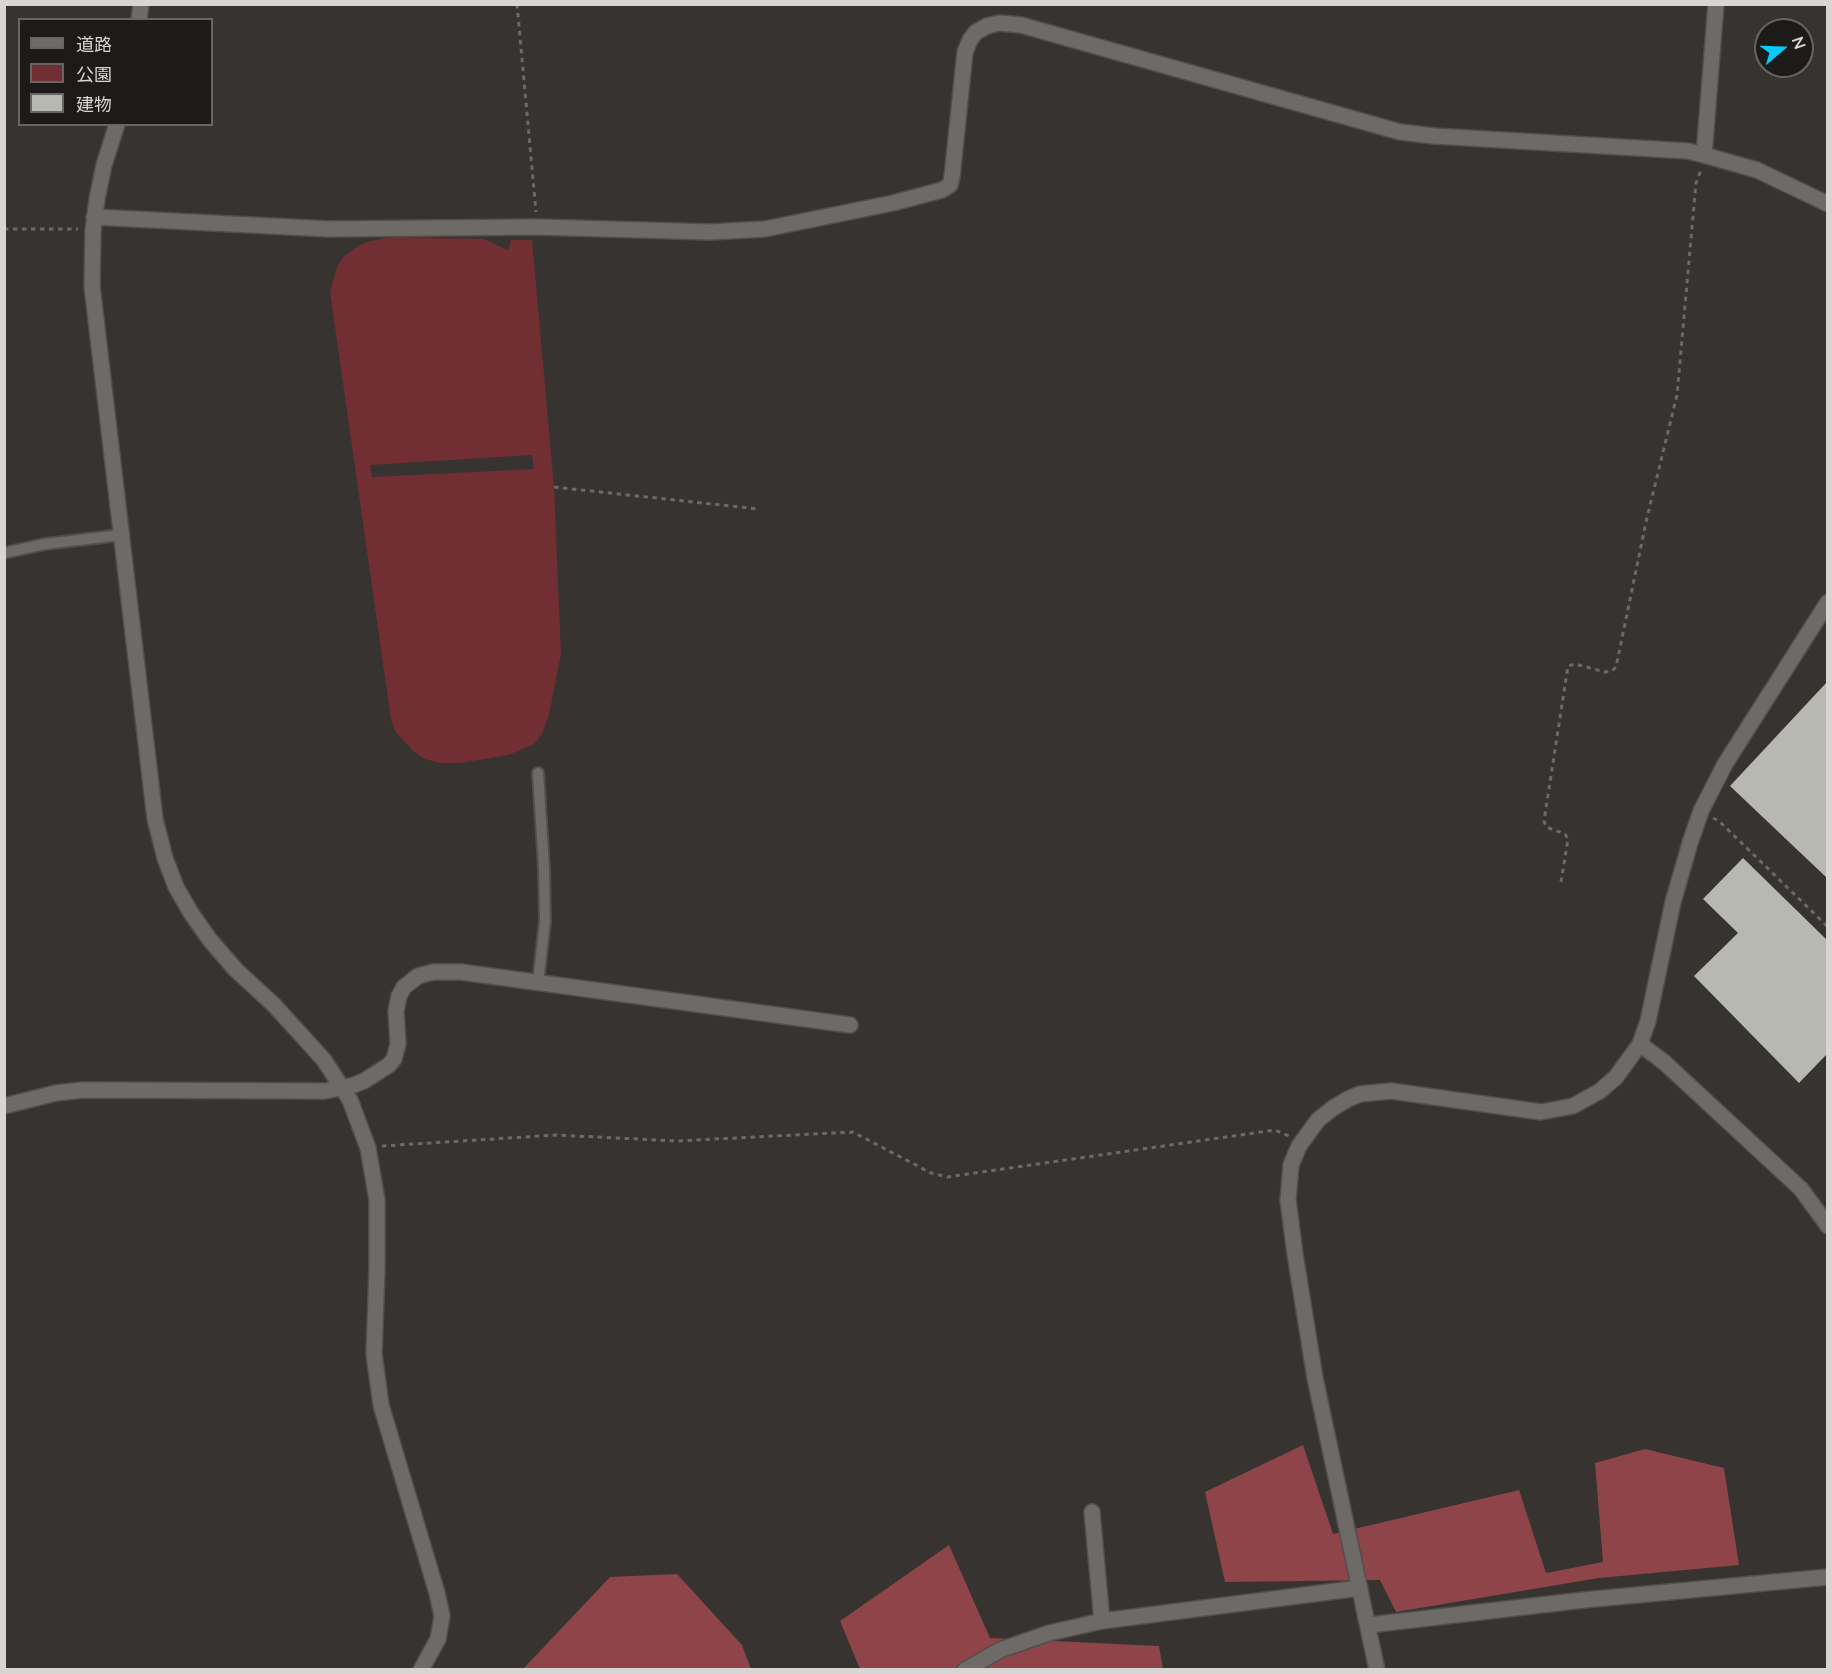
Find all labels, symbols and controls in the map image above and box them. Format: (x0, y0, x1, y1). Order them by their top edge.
legend (18, 18, 213, 126)
north arrow (1754, 18, 1814, 78)
text: 道路 (76, 33, 112, 56)
text: N (1788, 34, 1811, 52)
text: 公園 (76, 63, 112, 86)
text: 建物 (76, 93, 112, 116)

